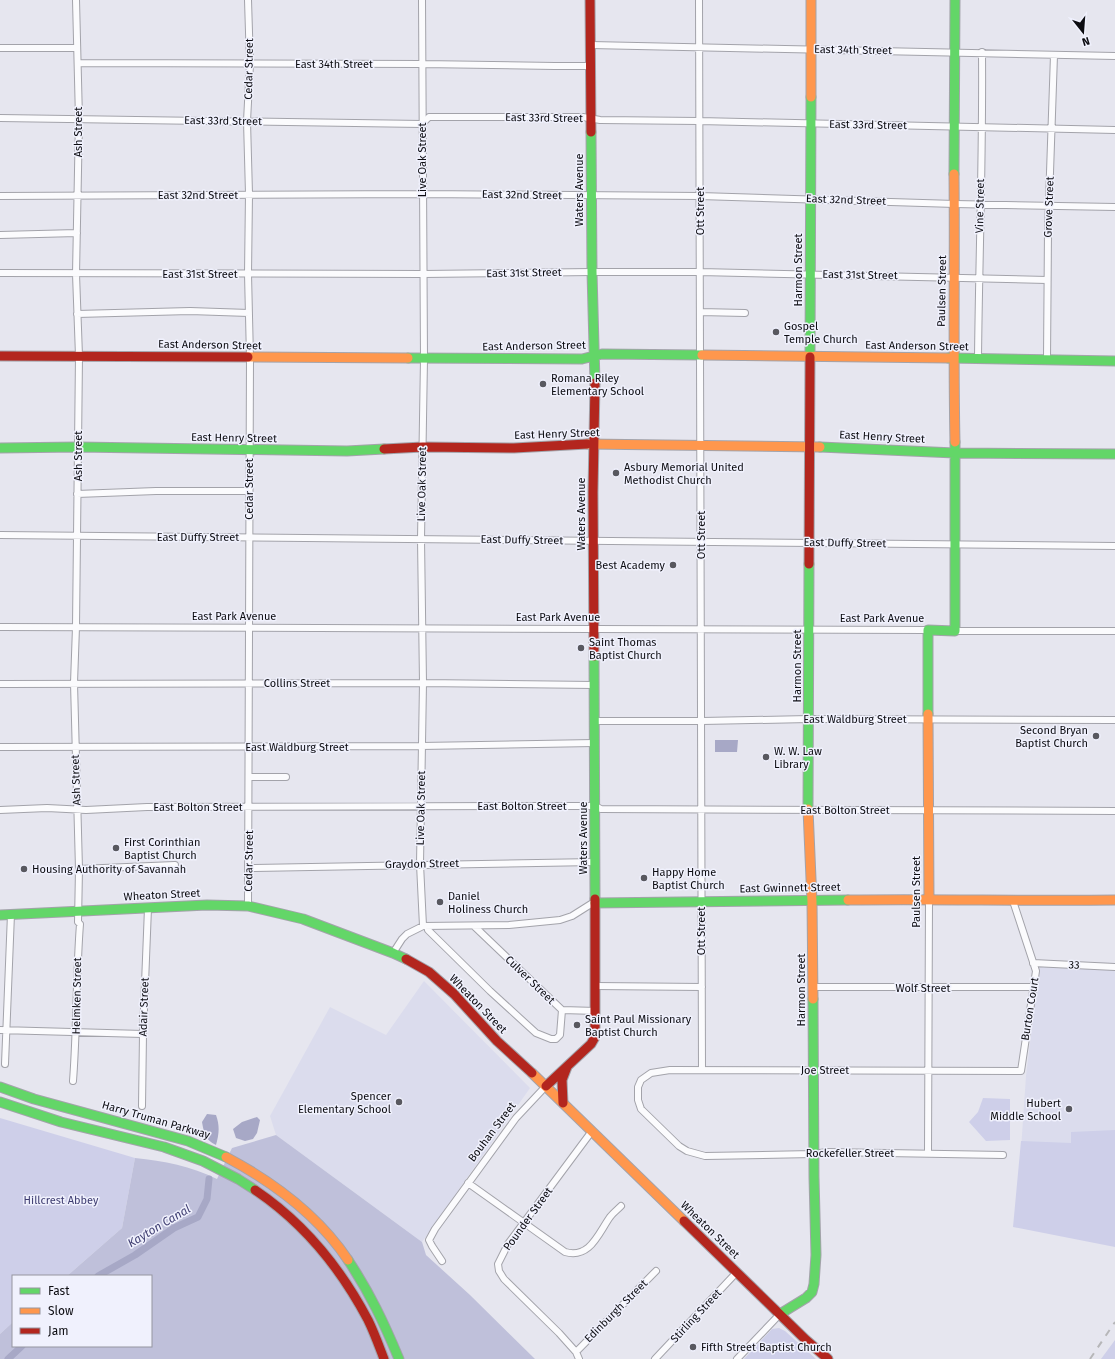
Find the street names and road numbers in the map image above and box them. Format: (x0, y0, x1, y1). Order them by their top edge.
street label: Cedar Street (242, 38, 256, 100)
street label: East 34th Street (814, 43, 892, 57)
street label: East 34th Street (295, 58, 373, 71)
street label: Ash Street (72, 107, 85, 157)
street label: East 33rd Street (505, 111, 583, 125)
street label: East 33rd Street (184, 114, 262, 128)
street label: East 33rd Street (829, 118, 907, 132)
street label: Live Oak Street (416, 123, 429, 197)
street label: Waters Avenue (573, 153, 586, 227)
street label: Grove Street (1041, 176, 1057, 238)
street label: Vine Street (973, 179, 987, 233)
street label: Ott Street (694, 187, 707, 235)
street label: East 32nd Street (482, 188, 562, 202)
street label: East 32nd Street (158, 189, 238, 202)
street label: East 32nd Street (806, 192, 886, 208)
street label: Harmon Street (792, 234, 805, 306)
street label: Paulsen Street (935, 255, 949, 327)
street label: East 31st Street (486, 266, 562, 280)
street label: East 31st Street (162, 268, 238, 281)
street label: East 31st Street (822, 268, 898, 282)
street label: East Anderson Street (158, 338, 262, 352)
street label: East Anderson Street (482, 339, 586, 353)
street label: East Anderson Street (865, 339, 969, 353)
street label: East Henry Street (514, 426, 600, 442)
street label: East Henry Street (839, 428, 925, 446)
street label: Ash Street (72, 431, 85, 481)
street label: East Henry Street (191, 431, 277, 445)
street label: Live Oak Street (415, 446, 429, 521)
street label: Cedar Street (243, 458, 256, 520)
street label: Waters Avenue (575, 477, 588, 551)
street label: Ott Street (695, 511, 708, 559)
street label: East Duffy Street (157, 531, 239, 544)
street label: East Duffy Street (481, 533, 563, 547)
street label: East Duffy Street (804, 536, 886, 550)
street label: East Park Avenue (192, 610, 276, 623)
street label: East Park Avenue (516, 611, 600, 624)
street label: East Park Avenue (840, 612, 924, 625)
street label: Harmon Street (791, 630, 804, 702)
street label: Collins Street (264, 677, 330, 690)
street label: East Waldburg Street (803, 713, 907, 726)
street label: East Waldburg Street (245, 741, 349, 754)
street label: Ash Street (69, 754, 83, 806)
street label: Live Oak Street (414, 770, 428, 845)
street label: East Bolton Street (477, 800, 567, 813)
street label: East Bolton Street (153, 801, 243, 814)
street label: Waters Avenue (577, 801, 590, 875)
street label: East Bolton Street (800, 804, 890, 817)
street label: Cedar Street (242, 830, 256, 892)
street label: Paulsen Street (910, 856, 923, 928)
street label: Graydon Street (385, 857, 459, 871)
street label: East Gwinnett Street (739, 881, 841, 895)
street label: Wheaton Street (123, 886, 201, 904)
street label: Ott Street (695, 907, 708, 955)
street label: Culver Street (503, 953, 558, 1007)
street label: Harmon Street (795, 954, 808, 1026)
street label: Helmken Street (70, 957, 84, 1035)
street label: 33 (1068, 958, 1080, 972)
street label: Wheaton Street (447, 972, 509, 1036)
street label: Burton Court (1019, 976, 1041, 1042)
street label: Adair Street (136, 977, 152, 1037)
street label: Wolf Street (895, 982, 951, 995)
street label: Joe Street (801, 1064, 849, 1077)
street label: Harry Truman Parkway (101, 1098, 212, 1142)
street label: Bouhan Street (465, 1100, 519, 1164)
street label: Rockefeller Street (806, 1147, 894, 1160)
street label: Pounder Street (501, 1185, 555, 1253)
street label: Wheaton Street (678, 1199, 742, 1261)
street label: Edinburgh Street (582, 1277, 650, 1345)
street label: Stirling Street (668, 1286, 724, 1346)

